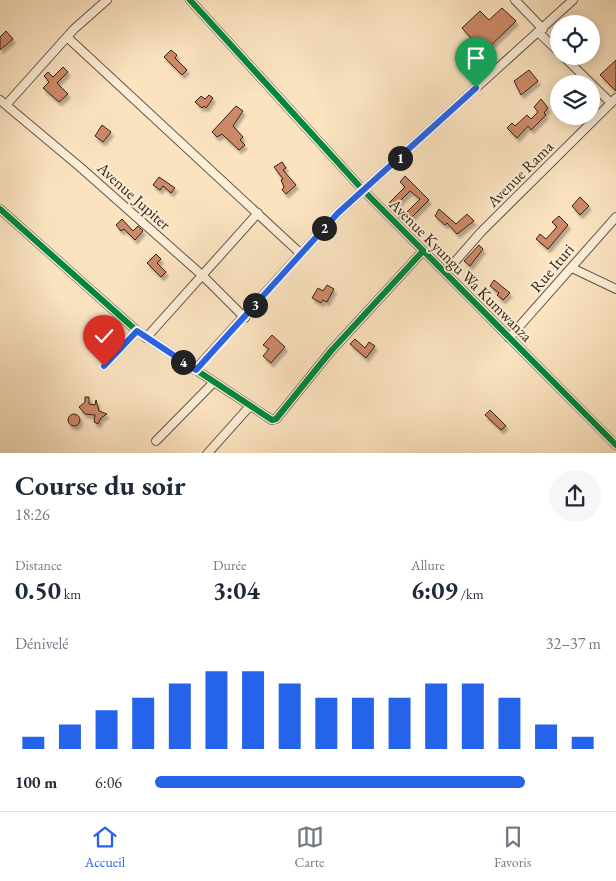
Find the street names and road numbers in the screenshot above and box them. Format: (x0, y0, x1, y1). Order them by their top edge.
street label: Avenue Rama (482, 136, 558, 212)
street label: Avenue Jupiter (92, 157, 176, 235)
street label: Avenue Kyungu Wa Kumwanza (384, 193, 538, 347)
street label: Rue Ituri (525, 239, 579, 297)

